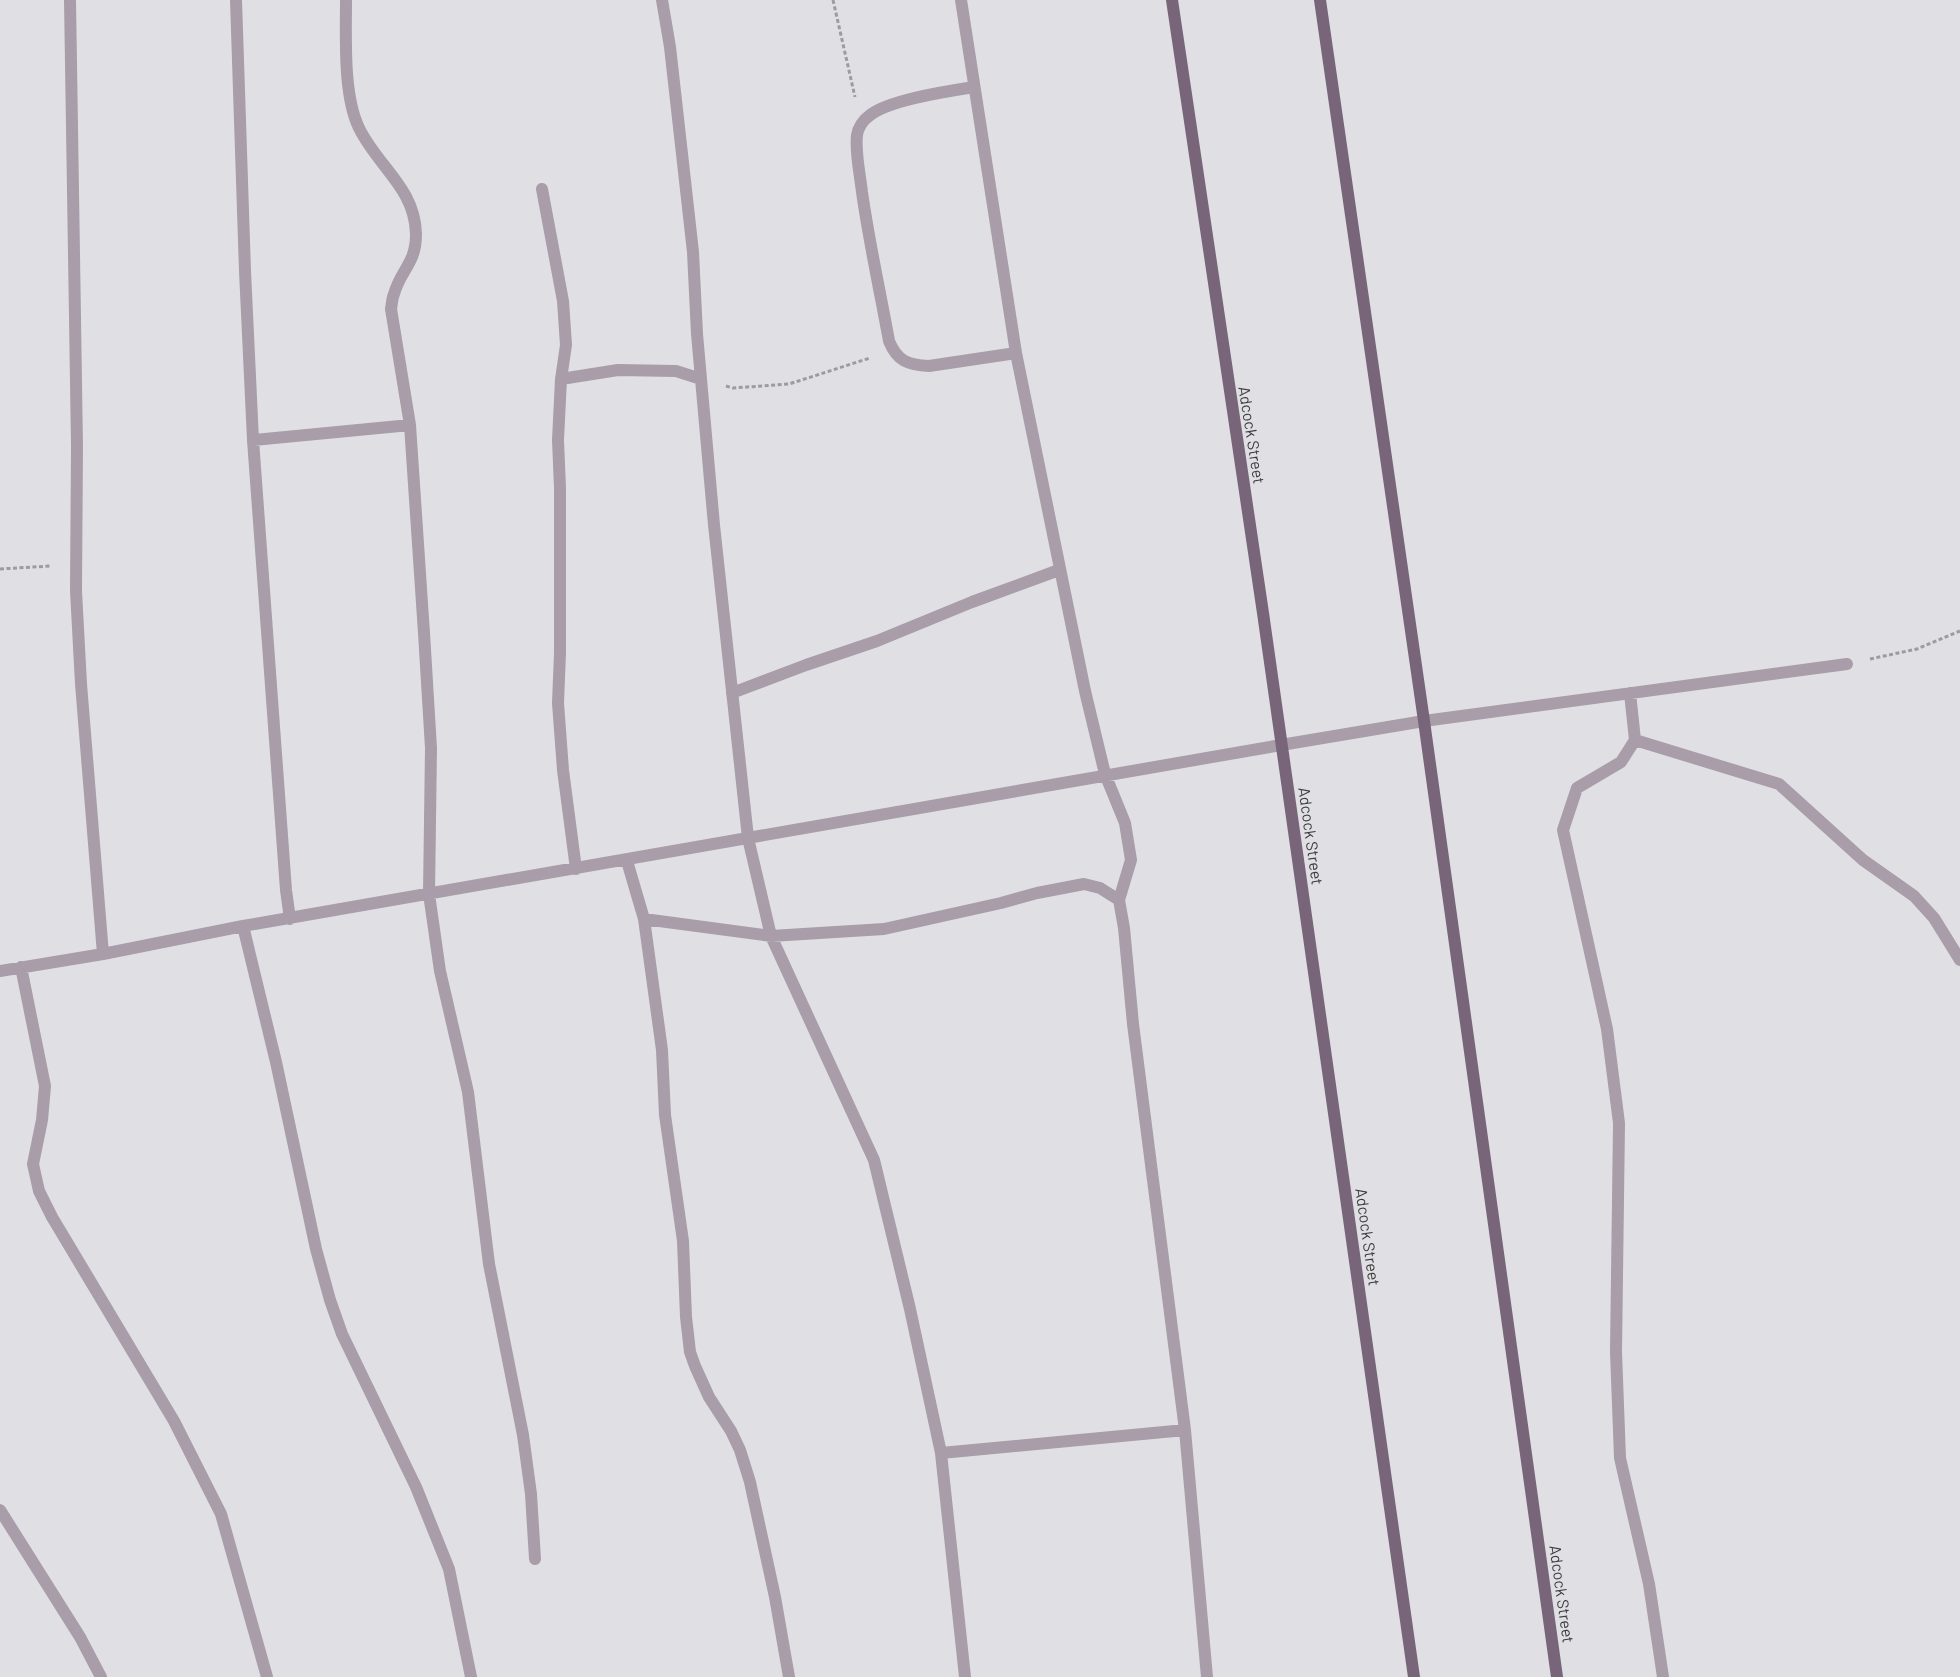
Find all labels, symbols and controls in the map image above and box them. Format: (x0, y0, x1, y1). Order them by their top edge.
street label: Adcock Street (1235, 385, 1270, 485)
street label: Adcock Street (1295, 786, 1328, 886)
street label: Adcock Street (1352, 1187, 1385, 1287)
street label: Adcock Street (1546, 1544, 1579, 1644)

